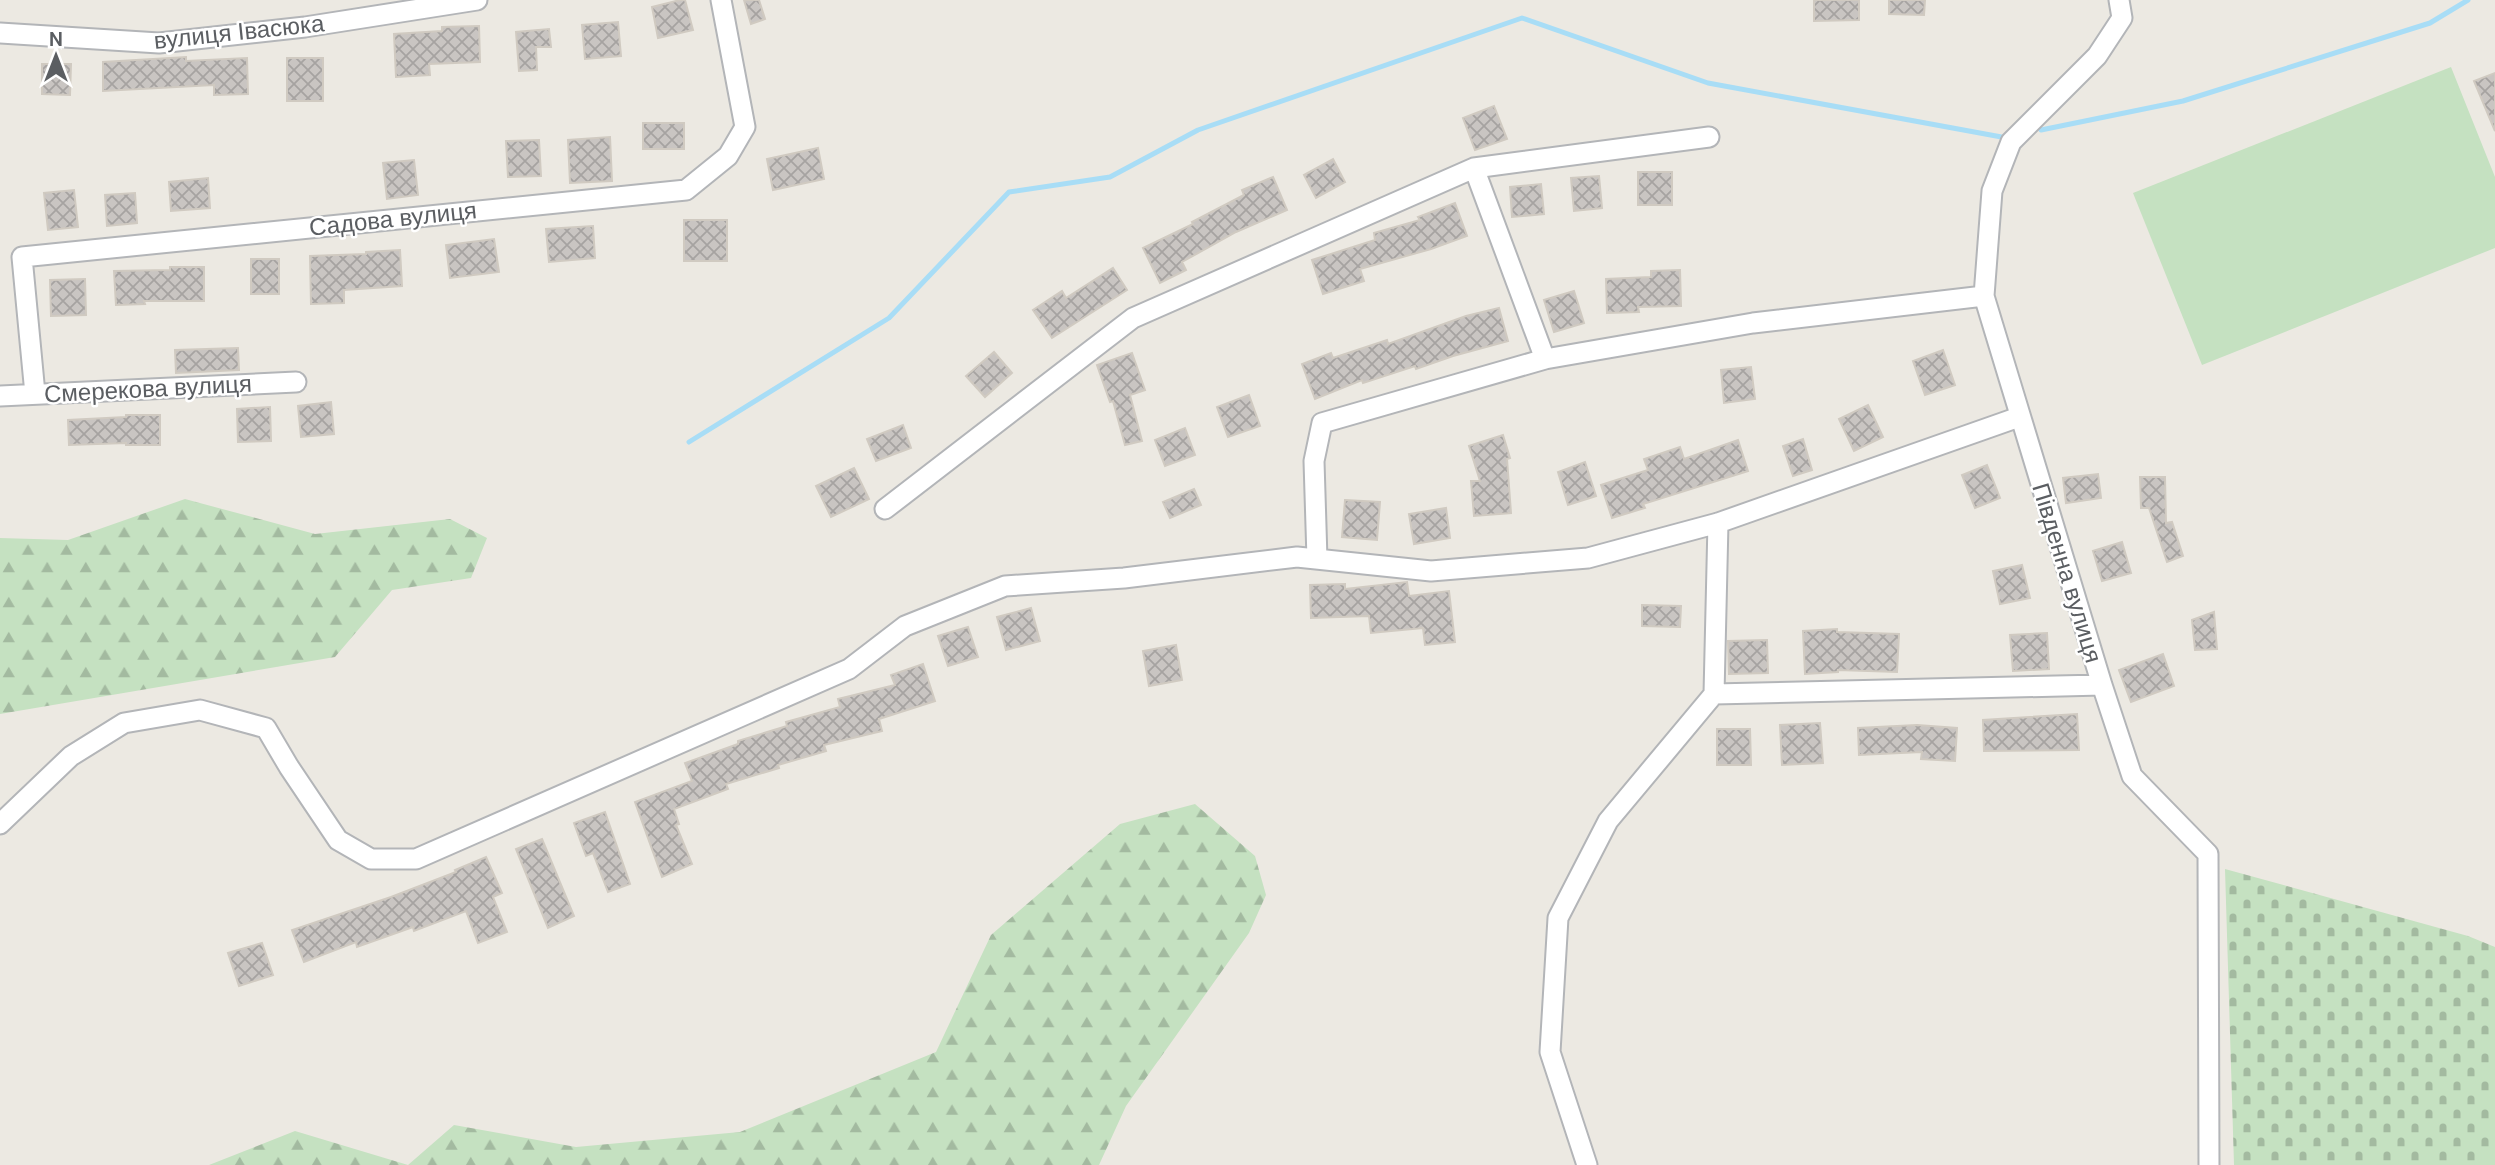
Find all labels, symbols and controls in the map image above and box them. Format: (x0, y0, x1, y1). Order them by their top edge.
street label: вулиця Івасюка (152, 7, 326, 56)
north arrow (21, 21, 91, 91)
text: N (49, 27, 63, 52)
street label: Садова вулиця (308, 194, 478, 243)
street label: Смерекова вулиця (43, 368, 253, 409)
street label: Південна вулиця (2025, 479, 2110, 667)

